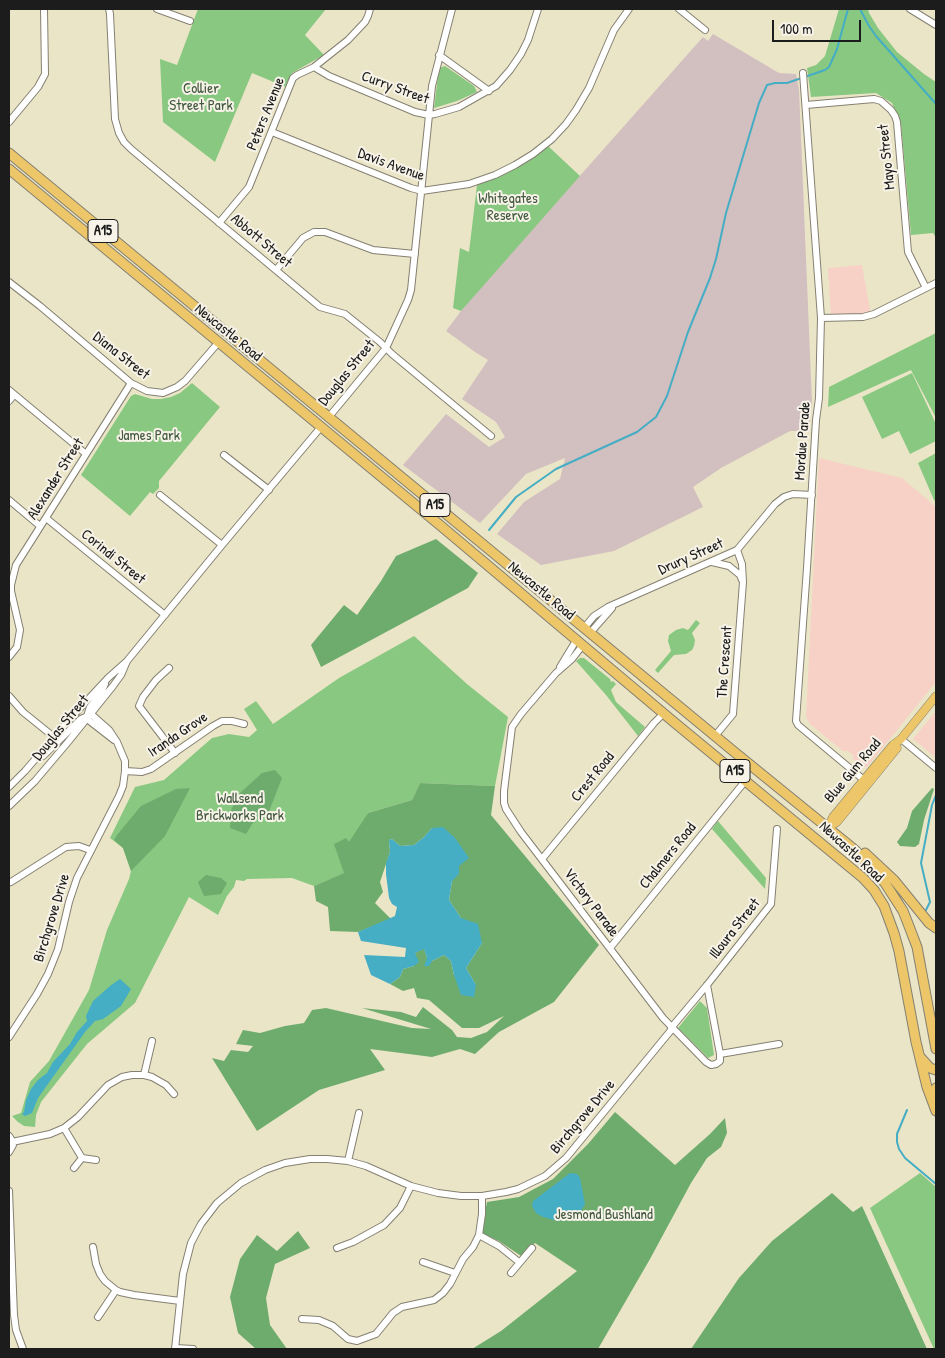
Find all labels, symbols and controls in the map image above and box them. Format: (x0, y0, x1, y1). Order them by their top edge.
scale bar (775, 10, 864, 42)
text: 100 m (780, 18, 813, 39)
street label: Curry Street (359, 67, 431, 109)
street label: Peters Avenue (243, 75, 289, 153)
park label: Collier Street Park (169, 80, 233, 115)
street label: Mayo Street (875, 123, 899, 191)
street label: Davis Avenue (355, 145, 427, 185)
park label: Whitegates Reserve (478, 190, 538, 225)
street label: Abbott Street (227, 210, 295, 272)
road number: A15 (88, 220, 118, 242)
street label: Newcastle Road (191, 300, 265, 366)
street label: Diana Street (89, 328, 153, 384)
street label: Douglas Street (315, 336, 379, 410)
street label: Mordue Parade (791, 401, 815, 481)
park label: James Park (118, 427, 180, 445)
street label: Alexander Street (24, 435, 88, 523)
road number: A15 (420, 494, 450, 516)
street label: Corindi Street (77, 526, 149, 588)
street label: Drury Street (656, 535, 726, 579)
street label: Newcastle Road (504, 558, 578, 624)
street label: The Crescent (714, 625, 736, 699)
street label: Douglas Street (29, 691, 93, 765)
street label: Iranda Grove (145, 708, 211, 762)
street label: Blue Gum Road (821, 735, 885, 807)
street label: Crest Road (567, 748, 619, 806)
road number: A15 (720, 759, 750, 782)
park label: Wallsend Brickworks Park (196, 790, 284, 825)
street label: Newcastle Road (815, 818, 887, 886)
street label: Chalmers Road (636, 819, 700, 893)
street label: Victory Parade (559, 865, 623, 941)
street label: Birchgrove Drive (30, 872, 74, 964)
street label: Illoura Street (706, 895, 764, 963)
street label: Birchgrove Drive (547, 1076, 619, 1158)
park label: Jesmond Bushland (555, 1206, 653, 1224)

